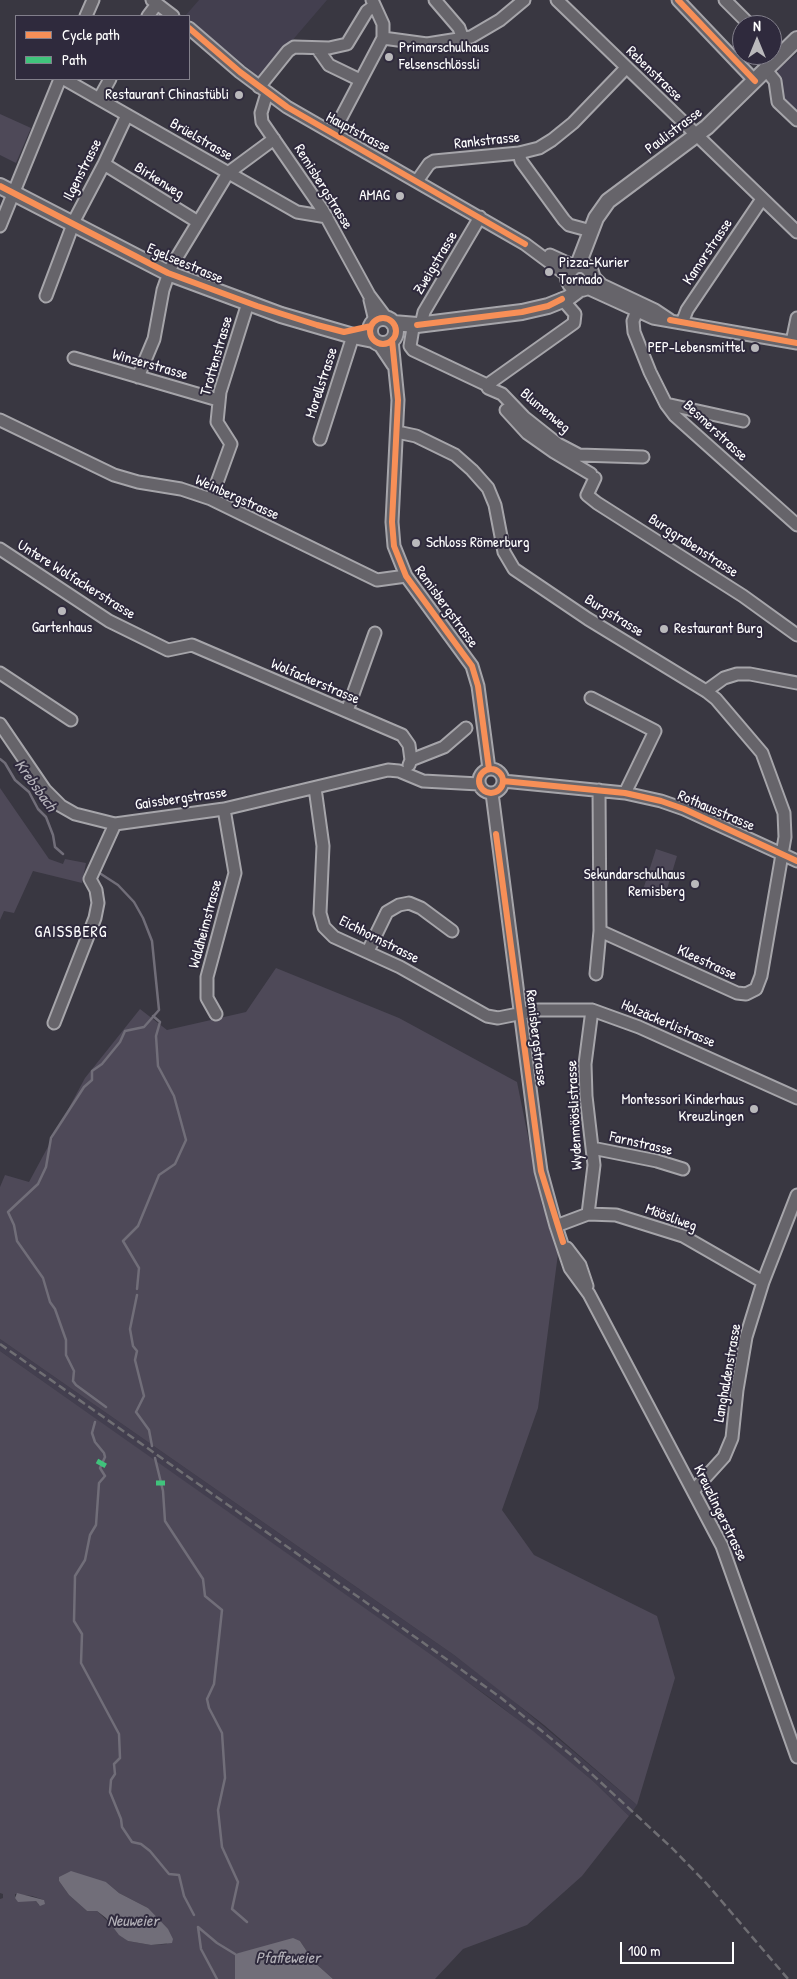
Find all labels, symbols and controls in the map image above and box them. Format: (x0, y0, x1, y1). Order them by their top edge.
legend (15, 15, 190, 80)
north arrow (732, 15, 782, 65)
text: N (753, 16, 761, 35)
text: Cycle path (62, 24, 120, 45)
place label: Primarschulhaus Felsenschlössli (399, 39, 489, 74)
street label: Rebenstrasse (622, 43, 686, 105)
text: Path (62, 49, 87, 70)
marker: Primarschulhaus Felsenschlössli (383, 51, 395, 63)
place label: Restaurant Chinastübli (105, 86, 229, 104)
marker: Restaurant Chinastübli (233, 89, 245, 101)
street label: Paulistrasse (642, 104, 706, 158)
street label: Hauptstrasse (323, 108, 393, 158)
street label: Brüelstrasse (166, 115, 236, 165)
street label: Rankstrasse (453, 129, 521, 153)
street label: Ilgenstrasse (60, 136, 106, 204)
street label: Remisbergstrasse (290, 141, 356, 233)
street label: Birkenweg (131, 159, 187, 203)
place label: AMAG (359, 187, 390, 205)
marker: AMAG (394, 190, 406, 202)
street label: Kamorstrasse (679, 216, 737, 288)
street label: Zweigstrasse (410, 228, 462, 298)
street label: Egelseestrasse (144, 240, 226, 288)
place label: Pizza-Kurier Tornado (559, 254, 629, 289)
marker: Pizza-Kurier Tornado (543, 266, 555, 278)
street label: Trottenstrasse (197, 314, 237, 398)
place label: PEP-Lebensmittel (648, 339, 745, 357)
marker: PEP-Lebensmittel (749, 342, 761, 354)
street label: Morellstrasse (302, 345, 342, 421)
street label: Winzerstrasse (110, 346, 190, 384)
street label: Blumenweg (516, 385, 574, 437)
street label: Besmerstrasse (679, 397, 751, 465)
street label: Weinbergstrasse (192, 471, 282, 525)
street label: Burggrabenstrasse (645, 510, 741, 582)
place label: Schloss Römerburg (426, 534, 529, 552)
street label: Untere Wolfackerstrasse (14, 536, 138, 624)
marker: Schloss Römerburg (410, 537, 422, 549)
street label: Remisbergstrasse (410, 563, 482, 651)
street label: Burgstrasse (581, 591, 647, 641)
marker: Gartenhaus (56, 605, 68, 617)
place label: Gartenhaus (32, 619, 92, 637)
place label: Restaurant Burg (674, 620, 763, 638)
marker: Restaurant Burg (658, 623, 670, 635)
street label: Wolfackerstrasse (268, 655, 362, 709)
water label: Krebsbach (10, 756, 60, 816)
street label: Gaissbergstrasse (134, 784, 228, 814)
street label: Rothausstrasse (675, 787, 757, 835)
place label: Sekundarschulhaus Remisberg (584, 866, 685, 901)
street label: Waldheimstrasse (186, 878, 226, 970)
marker: Sekundarschulhaus Remisberg (689, 878, 701, 890)
street label: Eichhornstrasse (336, 912, 422, 968)
district label: GAISSBERG (33, 923, 109, 943)
street label: Kleestrasse (674, 941, 740, 985)
street label: Remisbergstrasse (521, 989, 551, 1087)
street label: Holzäckerlistrasse (618, 996, 718, 1052)
street label: Wydenmööslistrasse (563, 1060, 587, 1170)
place label: Montessori Kinderhaus Kreuzlingen (621, 1091, 744, 1126)
marker: Montessori Kinderhaus Kreuzlingen (748, 1103, 760, 1115)
street label: Farnstrasse (608, 1128, 674, 1160)
street label: Möösliweg (643, 1200, 699, 1236)
street label: Langhaldenstrasse (710, 1322, 746, 1424)
street label: Kreuzlingerstrasse (689, 1462, 751, 1564)
water label: Neuweier (107, 1912, 159, 1932)
scale bar (622, 1932, 736, 1964)
text: 100 m (628, 1940, 661, 1961)
water label: Pfaffeweier (256, 1949, 320, 1969)

